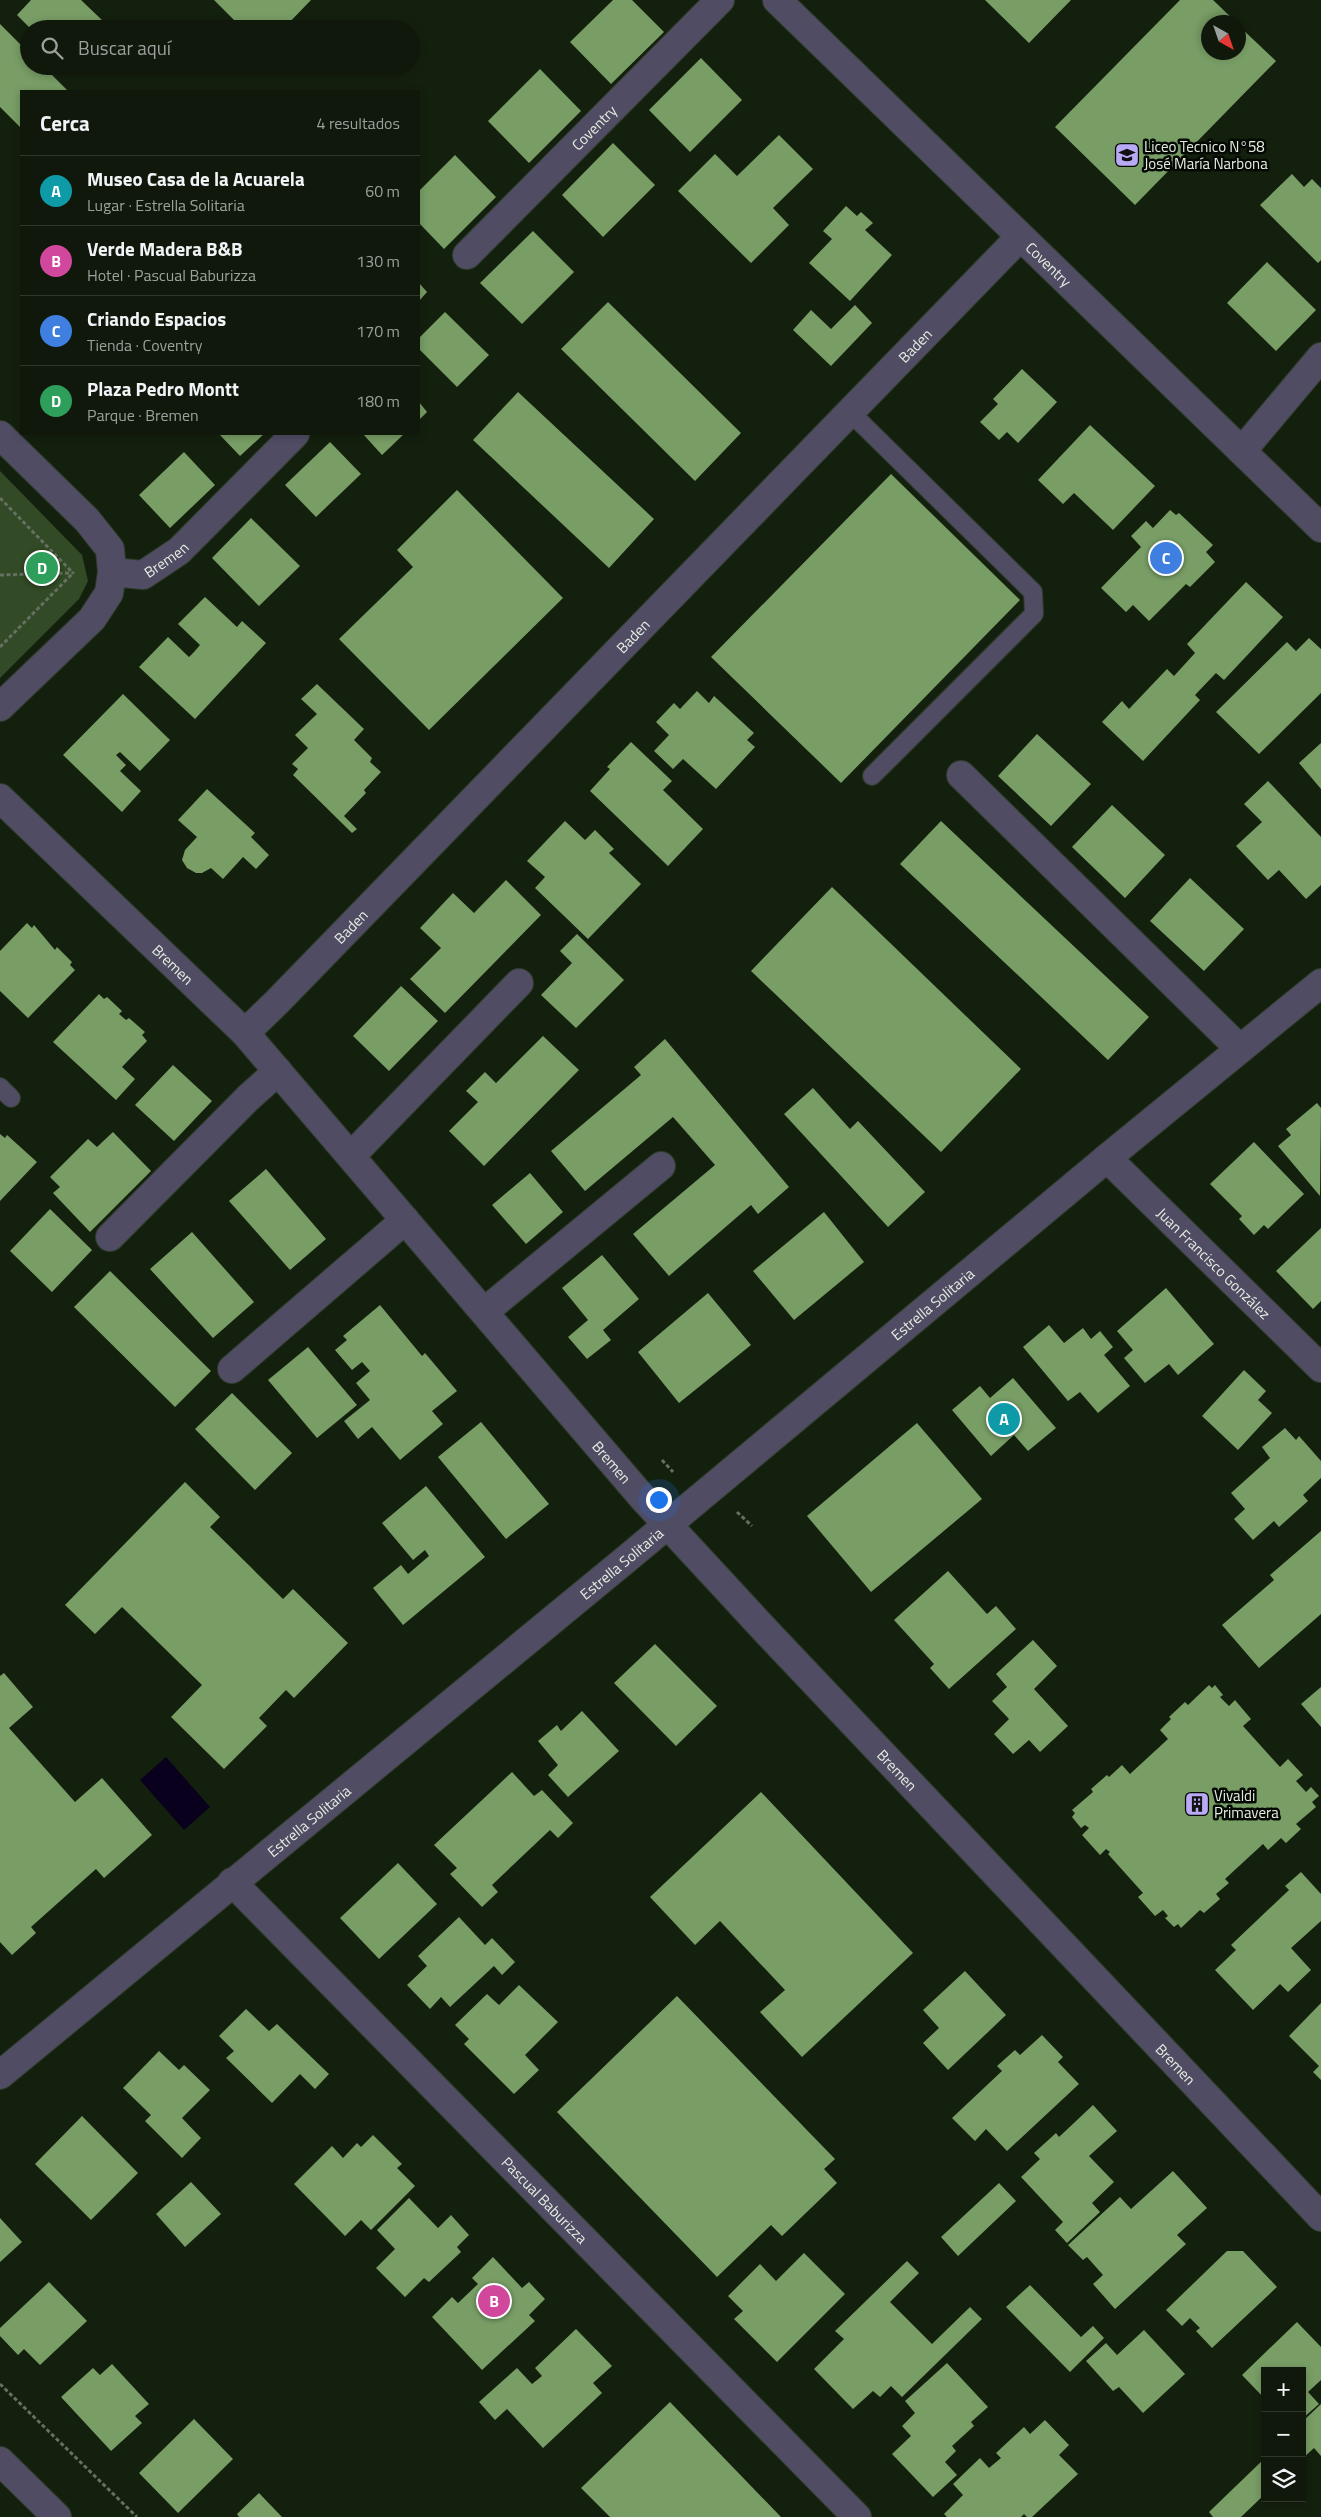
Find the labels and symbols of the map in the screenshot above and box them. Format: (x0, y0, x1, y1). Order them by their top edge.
north arrow (1201, 15, 1246, 60)
street label: Coventry (566, 99, 622, 155)
place label: Liceo Tecnico N°58 José María Narbona (1144, 135, 1268, 175)
school or university icon: Liceo Tecnico N°58 José María Narbona (1114, 142, 1140, 168)
street label: Coventry (1021, 236, 1077, 292)
street label: Baden (893, 323, 937, 368)
street label: Bremen (139, 536, 194, 583)
pin: C (1150, 539, 1182, 577)
pin: D (26, 549, 58, 587)
street label: Baden (610, 613, 655, 658)
street label: Baden (328, 904, 373, 949)
street label: Bremen (147, 939, 199, 990)
street label: Juan Francisco González (1152, 1202, 1276, 1324)
street label: Estrella Solitaria (886, 1262, 979, 1345)
pin: A (988, 1400, 1020, 1438)
street label: Bremen (587, 1435, 637, 1488)
your location (646, 1487, 672, 1513)
street label: Estrella Solitaria (574, 1521, 668, 1605)
street label: Bremen (872, 1744, 923, 1796)
street label: Estrella Solitaria (262, 1779, 356, 1862)
place label: Vivaldi Primavera (1214, 1784, 1279, 1824)
building icon: Vivaldi Primavera (1184, 1791, 1210, 1817)
street label: Bremen (1150, 2038, 1202, 2090)
street label: Pascual Baburizza (497, 2151, 594, 2249)
pin: B (478, 2282, 510, 2320)

